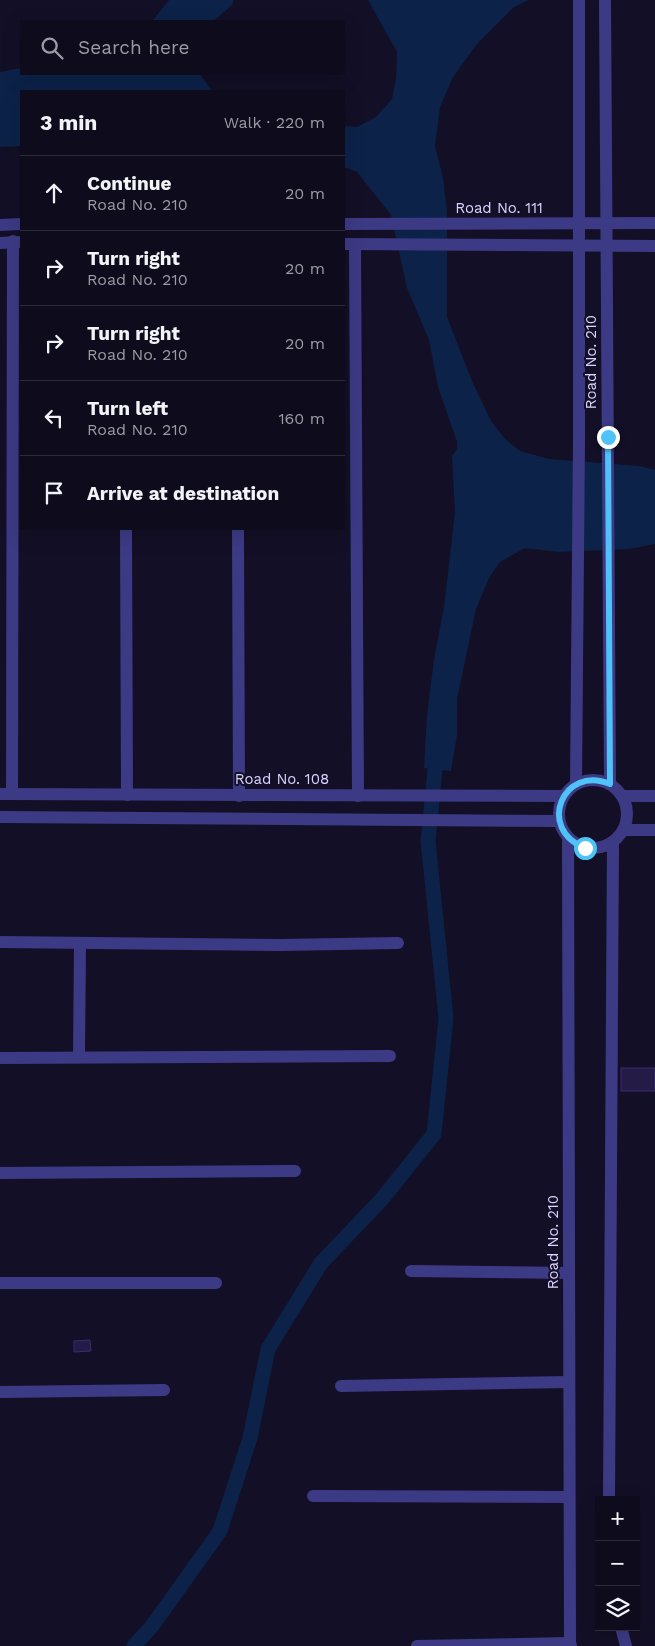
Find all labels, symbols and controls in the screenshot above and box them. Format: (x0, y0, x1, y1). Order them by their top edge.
search box (20, 20, 345, 75)
icon: search (38, 34, 66, 62)
text: Search here (78, 36, 189, 59)
text: 3 min (40, 110, 97, 135)
text: Walk · 220 m (224, 113, 325, 132)
text: Continue (87, 172, 171, 195)
icon: ahead (40, 179, 68, 207)
text: 20 m (285, 184, 325, 203)
text: Road No. 210 (87, 195, 188, 214)
street label: Road No. 111 (455, 199, 543, 217)
text: Turn right (87, 247, 180, 270)
icon: right (40, 254, 68, 282)
text: 20 m (285, 259, 325, 278)
text: Road No. 210 (87, 270, 188, 289)
street label: Road No. 210 (582, 315, 600, 409)
text: Turn right (87, 322, 180, 345)
icon: right (40, 329, 68, 357)
text: 20 m (285, 334, 325, 353)
text: Road No. 210 (87, 345, 188, 364)
text: Turn left (87, 397, 168, 420)
icon: left (40, 404, 68, 432)
text: 160 m (278, 409, 325, 428)
text: Road No. 210 (87, 420, 188, 439)
route end (597, 426, 620, 449)
icon: arrive (40, 479, 68, 507)
text: Arrive at destination (87, 482, 279, 505)
street label: Road No. 108 (235, 770, 329, 788)
route start (574, 837, 597, 860)
street label: Road No. 210 (544, 1195, 562, 1289)
map controls (595, 1496, 640, 1631)
button: + (595, 1496, 640, 1541)
button: − (595, 1541, 640, 1586)
button: layers (595, 1586, 640, 1631)

